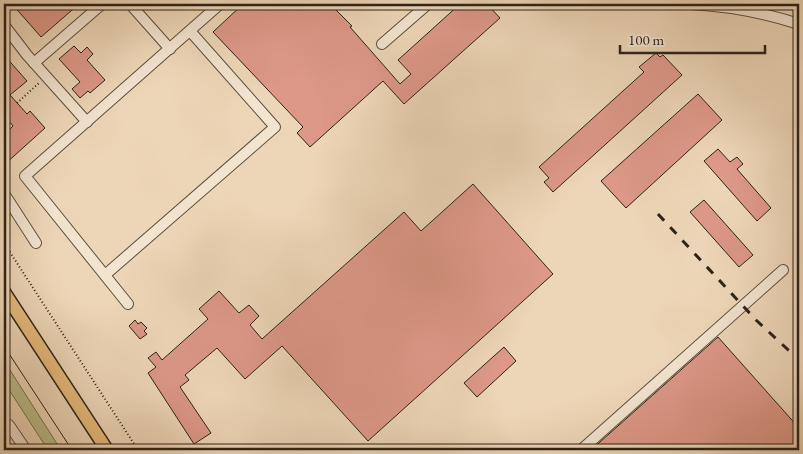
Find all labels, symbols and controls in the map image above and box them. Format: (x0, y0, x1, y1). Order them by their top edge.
scale bar (620, 22, 766, 54)
text: 100 m (628, 30, 665, 49)

